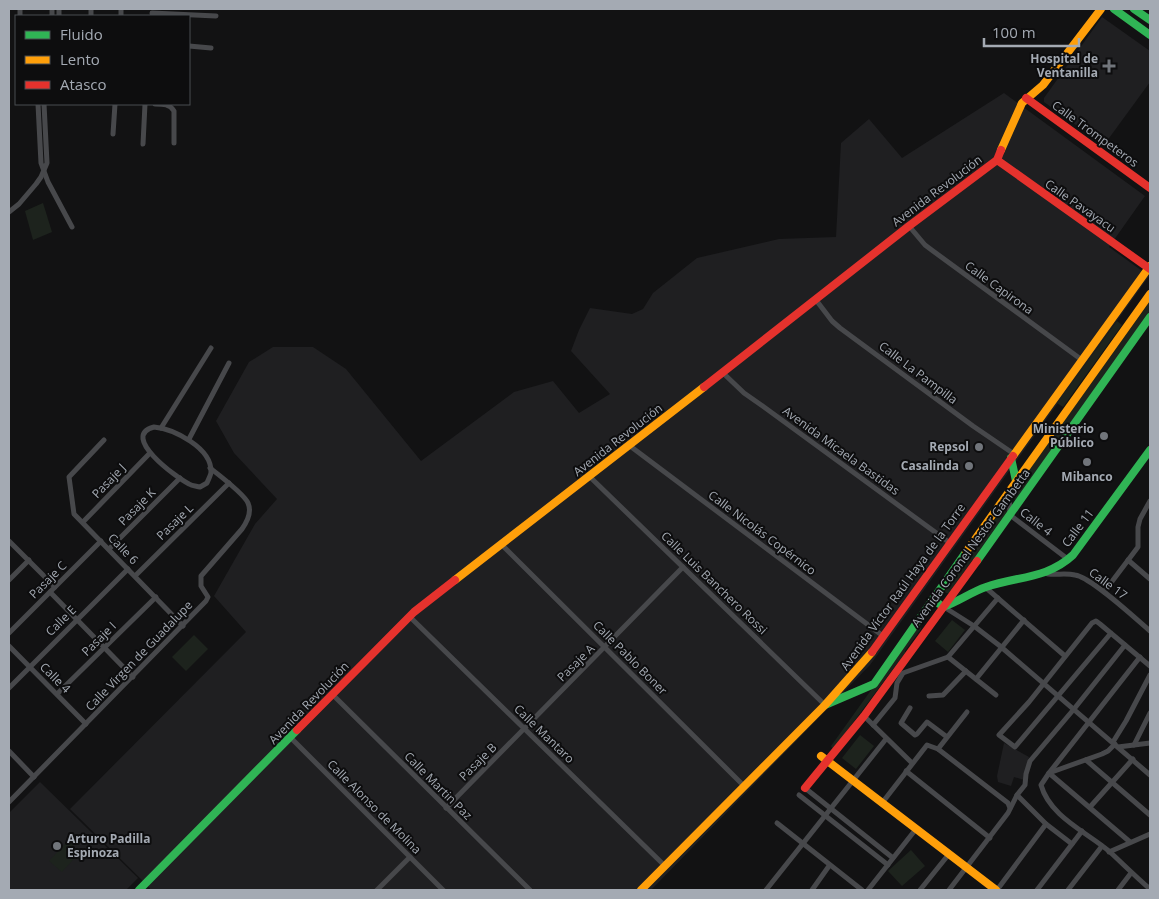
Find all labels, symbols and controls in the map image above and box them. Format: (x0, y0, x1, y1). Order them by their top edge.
legend (15, 15, 190, 105)
scale bar (984, 15, 1079, 47)
text: 100 m (992, 22, 1036, 42)
text: Fluido (60, 24, 103, 44)
text: Lento (60, 49, 100, 69)
place label: Hospital de Ventanilla (1030, 50, 1098, 81)
marker: Hospital de Ventanilla (1102, 59, 1116, 73)
text: Atasco (60, 74, 107, 94)
street label: Calle Trompeteros (1049, 96, 1142, 171)
street label: Avenida Revolución (888, 151, 985, 230)
street label: Calle Pavayacu (1042, 175, 1119, 236)
street label: Calle Capirona (962, 257, 1037, 318)
street label: Calle La Pampilla (876, 337, 961, 408)
street label: Avenida Revolución (570, 399, 666, 480)
street label: Avenida Micaela Bastidas (779, 402, 903, 499)
place label: Ministerio Público (1033, 420, 1094, 451)
marker: Ministerio Público (1098, 430, 1110, 442)
place label: Repsol (929, 438, 969, 455)
marker: Repsol (973, 441, 985, 453)
marker: Mibanco (1081, 456, 1093, 468)
place label: Casalinda (901, 457, 959, 474)
street label: Pasaje J (88, 460, 129, 502)
marker: Casalinda (963, 460, 975, 472)
street label: Avenida Coronel Nestor Gambetta (907, 465, 1034, 630)
place label: Mibanco (1061, 468, 1113, 485)
street label: Pasaje K (114, 484, 160, 529)
street label: Calle Nicolás Copérnico (705, 486, 820, 579)
street label: Pasaje L (152, 500, 197, 544)
street label: Avenida Víctor Raúl Haya de la Torre (836, 500, 969, 674)
street label: Calle 4 (1016, 504, 1056, 540)
street label: Calle 11 (1058, 505, 1098, 550)
street label: Calle Luis Banchero Rossi (658, 527, 771, 638)
street label: Calle 6 (104, 529, 142, 568)
street label: Pasaje C (25, 557, 70, 602)
street label: Calle 17 (1086, 564, 1131, 603)
street label: Calle Virgen de Guadalupe (81, 597, 196, 715)
street label: Calle E (42, 602, 80, 640)
street label: Calle Pablo Boner (589, 617, 671, 699)
street label: Pasaje I (78, 618, 120, 660)
street label: Pasaje A (553, 640, 598, 685)
street label: Avenida Revolución (265, 658, 353, 748)
street label: Calle 4 (36, 659, 75, 697)
street label: Calle Mantaro (510, 700, 578, 767)
street label: Pasaje B (455, 739, 500, 784)
street label: Calle Martin Paz (401, 748, 476, 824)
street label: Calle Alonso de Molina (324, 756, 425, 857)
place label: Arturo Padilla Espinoza (67, 830, 150, 861)
marker: Arturo Padilla Espinoza (51, 840, 63, 852)

